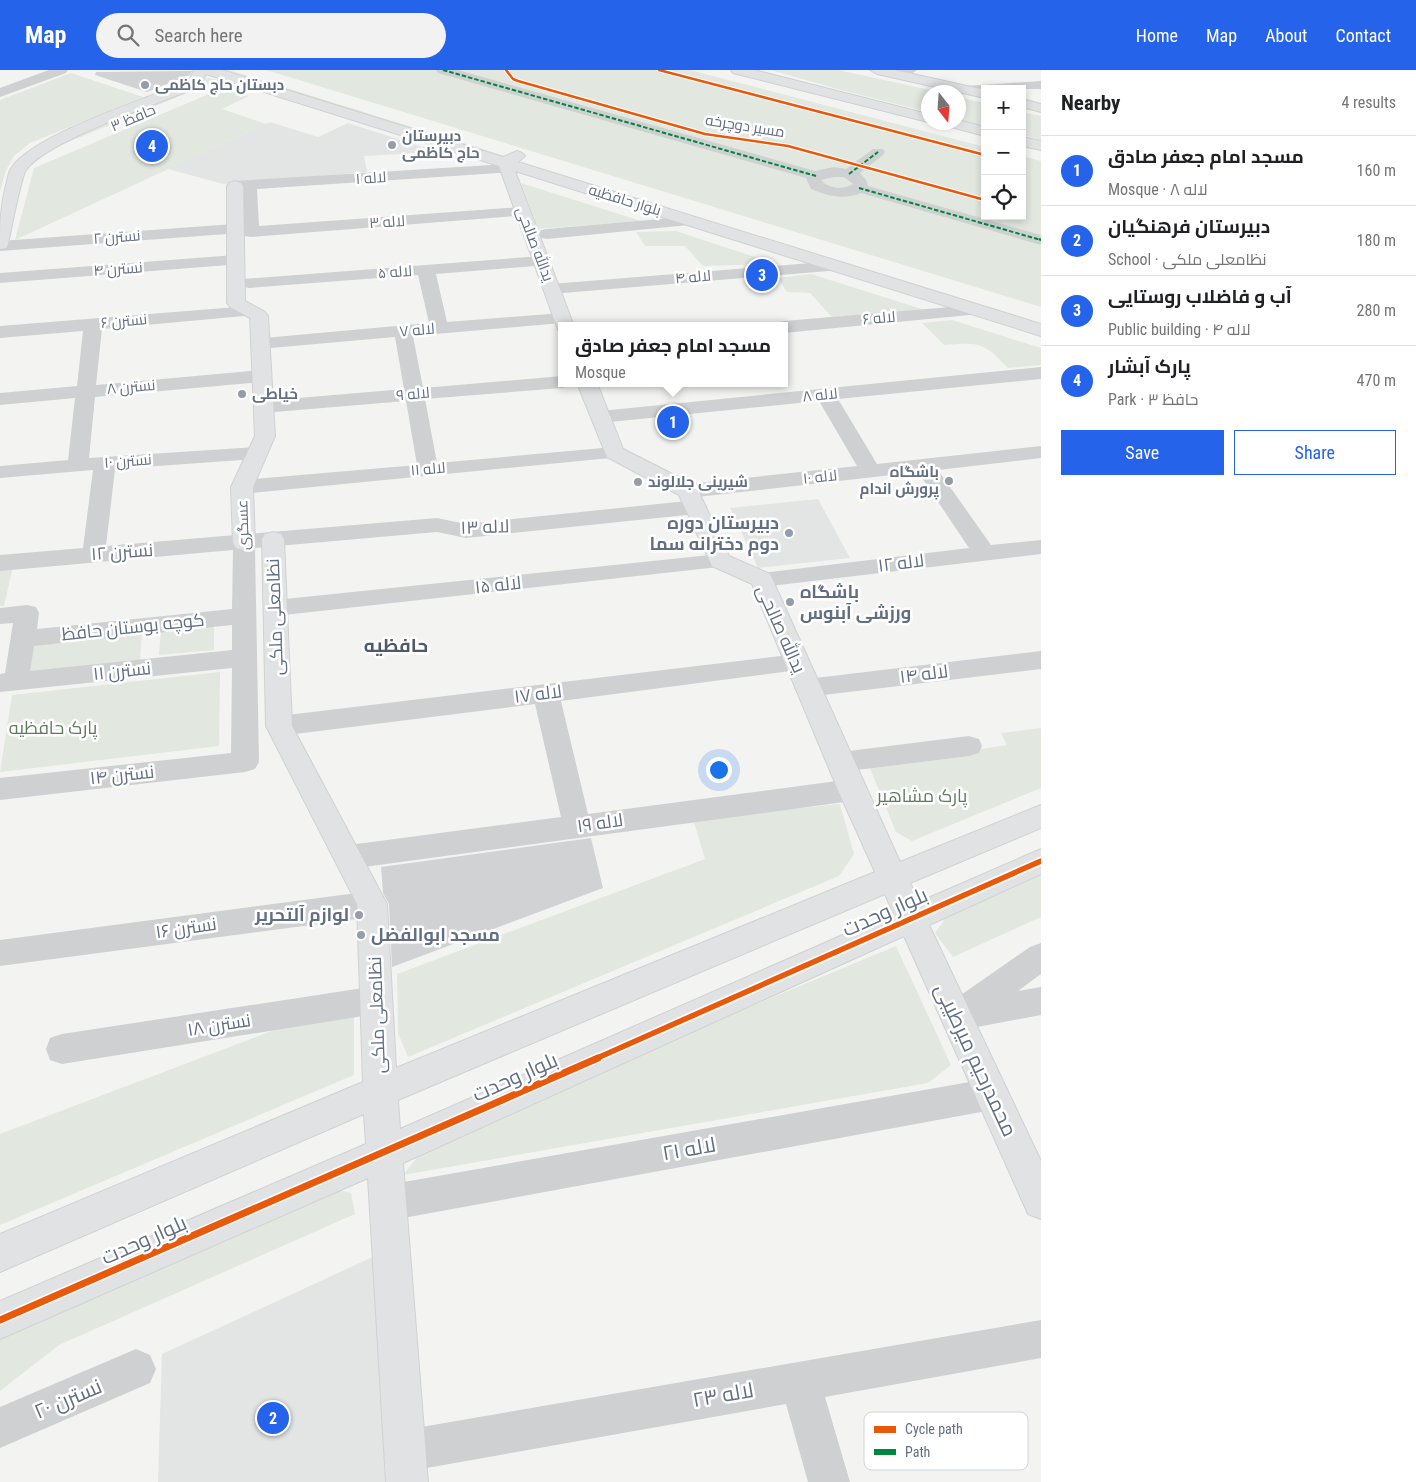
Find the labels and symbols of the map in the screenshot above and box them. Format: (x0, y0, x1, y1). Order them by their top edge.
place label: دبستان حاج کاظمی (155, 76, 284, 95)
marker: دبستان حاج کاظمی (139, 79, 151, 91)
north arrow (921, 85, 966, 130)
street label: حافظ ۳ (108, 100, 158, 136)
street label: مسیر دوچرخه (704, 111, 786, 142)
pin: 4 (136, 127, 168, 165)
place label: دبیرستان حاج کاظمی (402, 127, 480, 163)
marker: دبیرستان حاج کاظمی (386, 139, 398, 151)
street label: لاله ۱ (355, 168, 387, 188)
street label: بلوار حافظیه (587, 180, 663, 220)
street label: یدالله صالحی (512, 204, 558, 284)
street label: لاله ۳ (368, 212, 406, 232)
street label: نسترن ۲ (93, 226, 141, 249)
pin: 3 (746, 256, 778, 294)
street label: نسترن ۴ (93, 258, 143, 281)
street label: لاله ۵ (377, 262, 413, 282)
street label: لاله ۴ (674, 266, 712, 288)
street label: لاله ۶ (862, 308, 896, 328)
street label: نسترن ۶ (100, 310, 148, 333)
street label: لاله ۷ (399, 319, 435, 341)
street label: نسترن ۸ (106, 376, 156, 399)
street label: لاله ۹ (395, 384, 431, 404)
street label: لاله ۸ (802, 384, 838, 406)
place label: خیاطی (252, 385, 298, 403)
marker: خیاطی (236, 388, 248, 400)
pin: 1 (657, 403, 689, 441)
street label: نسترن ۱۰ (104, 450, 152, 473)
street label: لاله ۱۱ (410, 459, 446, 479)
place label: باشگاه پرورش اندام (860, 463, 940, 500)
street label: لاله ۱۰ (802, 466, 838, 488)
place label: شیرینی جلالوند (648, 473, 748, 491)
marker: باشگاه پرورش اندام (943, 475, 955, 487)
marker: شیرینی جلالوند (632, 476, 644, 488)
street label: عسگری (233, 499, 254, 550)
place label: دبیرستان دوره دوم دخترانه سما (650, 512, 779, 556)
street label: لاله ۱۳ (460, 515, 510, 538)
marker: دبیرستان دوره دوم دخترانه سما (783, 527, 795, 539)
street label: نسترن ۱۲ (90, 539, 154, 565)
street label: لاله ۱۲ (877, 549, 925, 576)
street label: نظامعلی ملکی (262, 558, 288, 676)
street label: لاله ۱۵ (474, 572, 522, 597)
street label: یدالله صالحی (752, 581, 811, 677)
place label: باشگاه ورزشی آبنوس (800, 581, 911, 624)
marker: باشگاه ورزشی آبنوس (784, 596, 796, 608)
street label: کوچه بوستان حافظ (60, 609, 206, 646)
district label: حافظیه (364, 634, 428, 657)
street label: نسترن ۱۱ (92, 657, 152, 685)
street label: لاله ۱۴ (899, 660, 949, 687)
street label: لاله ۱۷ (513, 680, 563, 707)
park label: پارک حافظیه (9, 717, 97, 740)
your location (706, 757, 732, 783)
street label: نسترن ۱۴ (89, 761, 155, 789)
park label: پارک مشاهیر (876, 785, 967, 808)
street label: لاله ۱۹ (576, 809, 624, 836)
street label: بلوار وحدت (839, 883, 931, 941)
place label: لوازم آلتحریر (254, 904, 349, 927)
marker: لوازم آلتحریر (353, 909, 365, 921)
street label: نسترن ۱۶ (154, 913, 218, 943)
place label: مسجد ابوالفضل (371, 924, 500, 946)
marker: مسجد ابوالفضل (355, 929, 367, 941)
street label: نظامعلی ملکی (364, 956, 390, 1074)
street label: محمدرحیم میرطیبی (928, 980, 1022, 1141)
street label: نسترن ۱۸ (186, 1009, 252, 1041)
street label: بلوار وحدت (469, 1048, 561, 1106)
street label: لاله ۲۱ (660, 1133, 718, 1165)
street label: بلوار وحدت (98, 1211, 190, 1269)
street label: نسترن ۲۰ (31, 1374, 106, 1425)
street label: لاله ۲۳ (691, 1378, 755, 1412)
pin: 2 (257, 1399, 289, 1437)
legend (864, 1412, 1028, 1470)
text: Cycle path (905, 1421, 963, 1437)
text: Path (905, 1444, 930, 1460)

